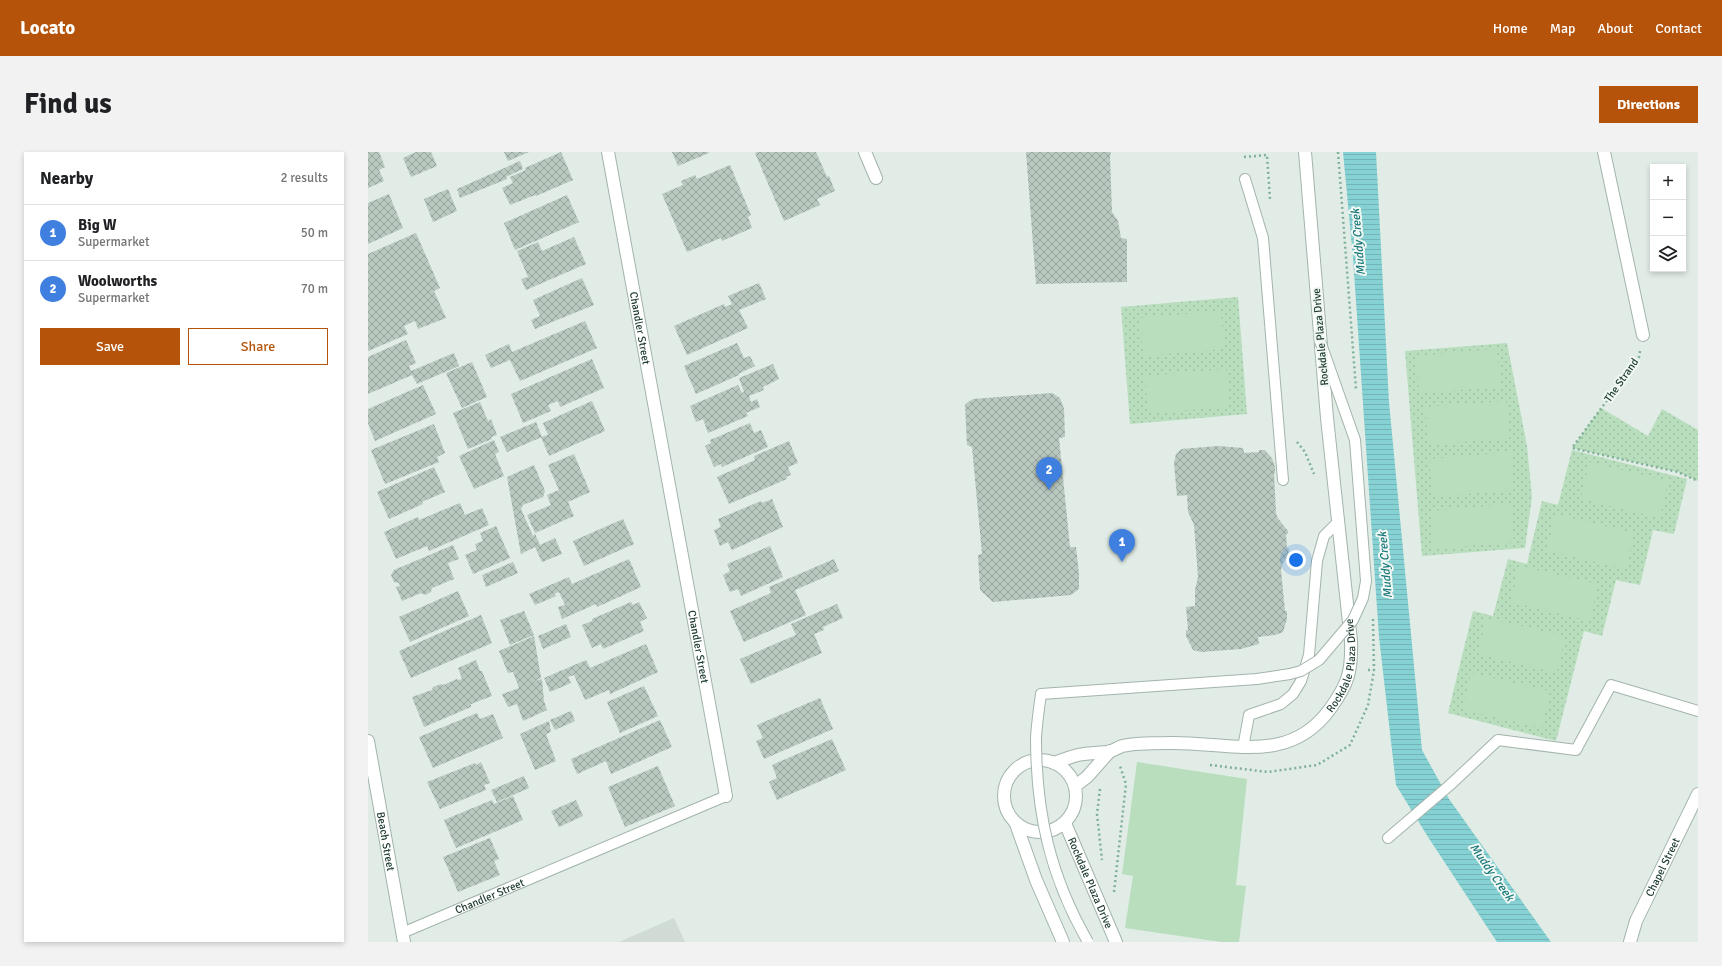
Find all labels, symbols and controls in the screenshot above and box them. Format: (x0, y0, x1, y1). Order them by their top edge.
text: Locato (20, 16, 75, 40)
text: Home (1493, 20, 1528, 37)
text: Map (1550, 20, 1575, 37)
text: About (1597, 20, 1633, 37)
text: Contact (1655, 20, 1702, 37)
button: Directions (1599, 86, 1698, 123)
text: Find us (24, 87, 112, 121)
map controls (1650, 164, 1686, 272)
button: + (1650, 164, 1686, 200)
text: Nearby (40, 168, 93, 189)
text: 2 results (280, 170, 328, 186)
button: − (1650, 200, 1686, 236)
water label: Muddy Creek (1348, 207, 1369, 276)
text: Big W (78, 216, 117, 234)
text: 1 (49, 225, 57, 241)
text: 50 m (301, 225, 328, 241)
text: Supermarket (78, 234, 150, 250)
button: layers (1650, 236, 1686, 272)
text: Woolworths (78, 272, 157, 290)
text: 2 (49, 281, 57, 297)
text: 70 m (301, 281, 328, 297)
street label: Rockdale Plaza Drive (1310, 288, 1331, 386)
text: Supermarket (78, 290, 150, 306)
street label: Chandler Street (627, 291, 653, 366)
button: Save (40, 328, 180, 365)
button: Share (188, 328, 328, 365)
street label: The Strand (1602, 356, 1641, 405)
pin: 2 (1036, 457, 1062, 490)
pin: 1 (1109, 529, 1135, 562)
water label: Muddy Creek (1375, 530, 1396, 599)
your location (1286, 550, 1306, 570)
street label: Chandler Street (685, 609, 711, 685)
street label: Rockdale Plaza Drive (1324, 618, 1358, 715)
street label: Beach Street (374, 811, 397, 872)
street label: Rockdale Plaza Drive (1065, 835, 1115, 931)
street label: Chapel Street (1643, 835, 1683, 899)
water label: Muddy Creek (1466, 841, 1517, 905)
street label: Chandler Street (453, 876, 526, 917)

